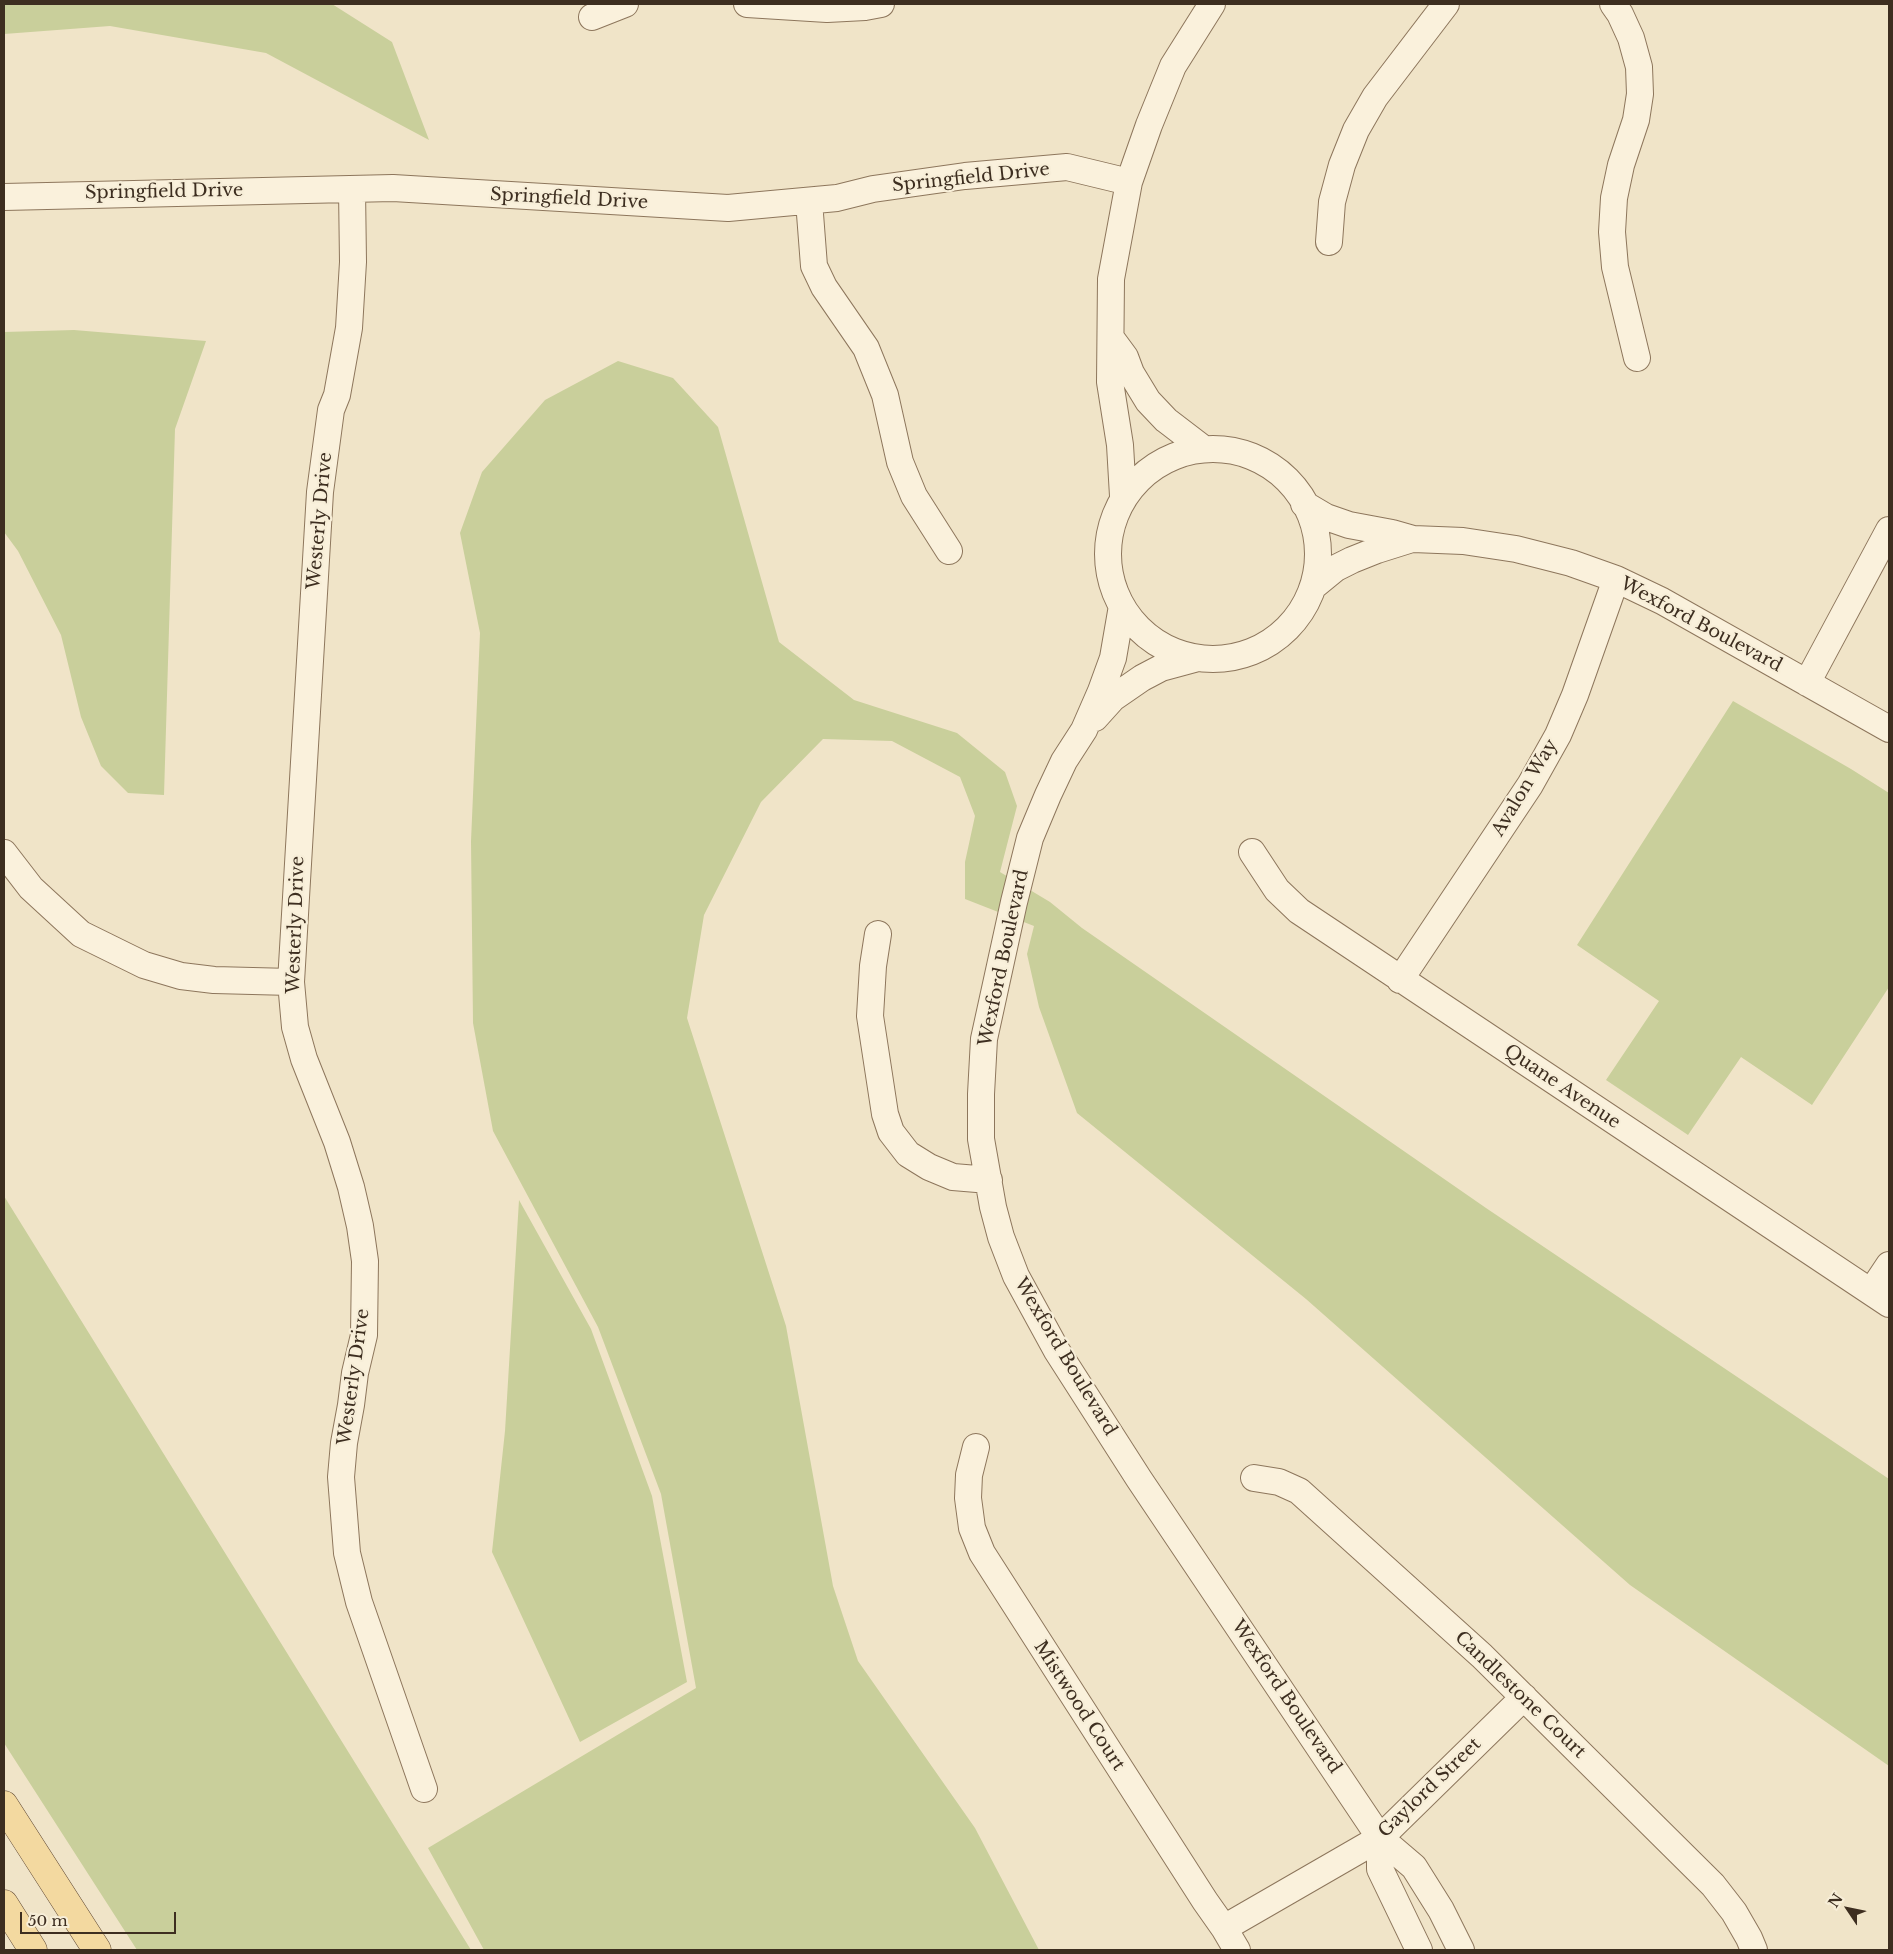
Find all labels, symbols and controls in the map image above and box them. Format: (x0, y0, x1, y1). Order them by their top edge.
street label: Springfield Drive (891, 159, 1051, 197)
street label: Springfield Drive (85, 180, 243, 204)
street label: Springfield Drive (489, 184, 649, 214)
street label: Westerly Drive (303, 451, 337, 591)
street label: Wexford Boulevard (1616, 573, 1786, 677)
street label: Avalon Way (1488, 736, 1562, 840)
street label: Westerly Drive (283, 856, 309, 994)
street label: Wexford Boulevard (975, 867, 1033, 1049)
street label: Quane Avenue (1500, 1040, 1624, 1134)
street label: Wexford Boulevard (1009, 1274, 1121, 1440)
street label: Westerly Drive (334, 1307, 374, 1447)
street label: Wexford Boulevard (1227, 1616, 1345, 1778)
street label: Candlestone Court (1450, 1627, 1590, 1763)
street label: Mistwood Court (1029, 1637, 1129, 1775)
street label: Gaylord Street (1374, 1734, 1486, 1842)
north arrow (1823, 1884, 1873, 1934)
text: N (1824, 1890, 1847, 1911)
scale bar (22, 1902, 179, 1934)
text: 50 m (28, 1911, 68, 1930)

